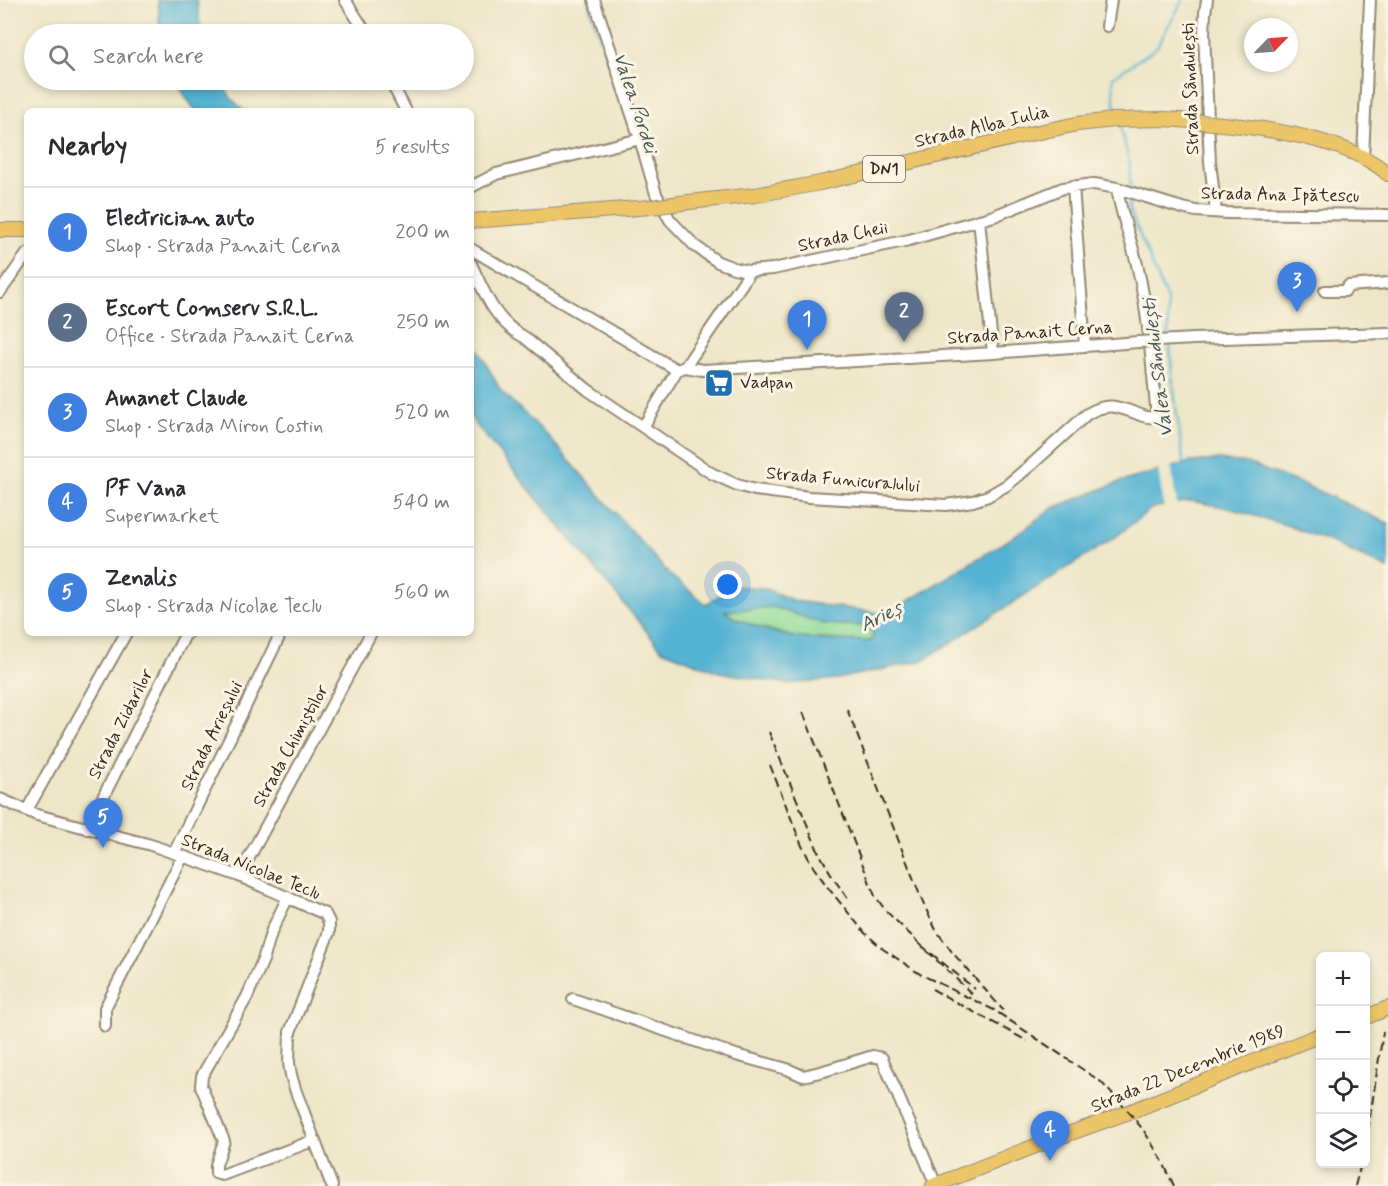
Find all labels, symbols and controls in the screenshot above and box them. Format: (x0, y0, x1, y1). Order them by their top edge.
north arrow (1244, 18, 1298, 72)
street label: Strada Sândulești (1177, 22, 1205, 155)
search box (24, 24, 474, 90)
icon: search (45, 41, 78, 74)
text: Search here (93, 43, 204, 71)
water label: Valea Pordei (606, 49, 665, 159)
street label: Strada Alba Iulia (912, 100, 1052, 154)
text: Nearby (48, 130, 127, 164)
text: 5 results (375, 134, 450, 161)
road number: DN1 (863, 156, 905, 182)
street label: Strada Ana Ipătescu (1201, 182, 1359, 208)
text: Electrician auto (105, 205, 255, 233)
street label: Strada Cheii (796, 216, 890, 258)
text: 1 (63, 219, 72, 246)
text: 200 m (395, 219, 450, 246)
text: Shop · Strada Panait Cerna (105, 233, 341, 260)
pin: 3 (1278, 262, 1316, 312)
pin: 2 (884, 292, 924, 342)
water label: Valea Sândulești (1136, 294, 1180, 439)
text: Escort Comserv S.R.L. (105, 295, 318, 323)
pin: 1 (788, 300, 826, 350)
text: 2 (63, 309, 72, 336)
text: 250 m (396, 309, 450, 336)
street label: Strada Panait Cerna (947, 315, 1113, 351)
text: Office · Strada Panait Cerna (105, 323, 354, 350)
supermarket icon: Vadpan (703, 367, 735, 399)
place label: Vadpan (740, 371, 793, 395)
text: Amanet Claude (105, 385, 248, 413)
text: 3 (63, 399, 72, 426)
text: 520 m (394, 399, 450, 426)
text: Shop · Strada Miron Costin (105, 413, 323, 440)
street label: Strada Funicuralului (765, 461, 921, 499)
text: PF Vana (105, 475, 186, 503)
text: 4 (62, 489, 73, 516)
text: 540 m (393, 489, 450, 516)
text: Supermarket (105, 503, 219, 530)
text: Zenalis (105, 565, 177, 593)
your location (713, 570, 742, 599)
text: 5 (62, 579, 74, 606)
text: 560 m (394, 579, 450, 606)
text: Shop · Strada Nicolae Teclu (105, 593, 322, 620)
water label: Arieș (855, 594, 909, 639)
street label: Strada Zidarilor (83, 664, 160, 784)
street label: Strada Arieșului (175, 677, 249, 795)
street label: Strada Chimiștilor (247, 680, 335, 812)
pin: 5 (84, 798, 122, 848)
street label: Strada Nicolae Teclu (178, 828, 324, 906)
map controls (1316, 952, 1370, 1168)
button: + (1316, 952, 1370, 1006)
button: − (1316, 1006, 1370, 1060)
street label: Strada 22 Decembrie 1989 (1087, 1019, 1289, 1119)
button: locate (1316, 1060, 1370, 1114)
pin: 4 (1030, 1112, 1070, 1161)
button: layers (1316, 1114, 1370, 1168)

